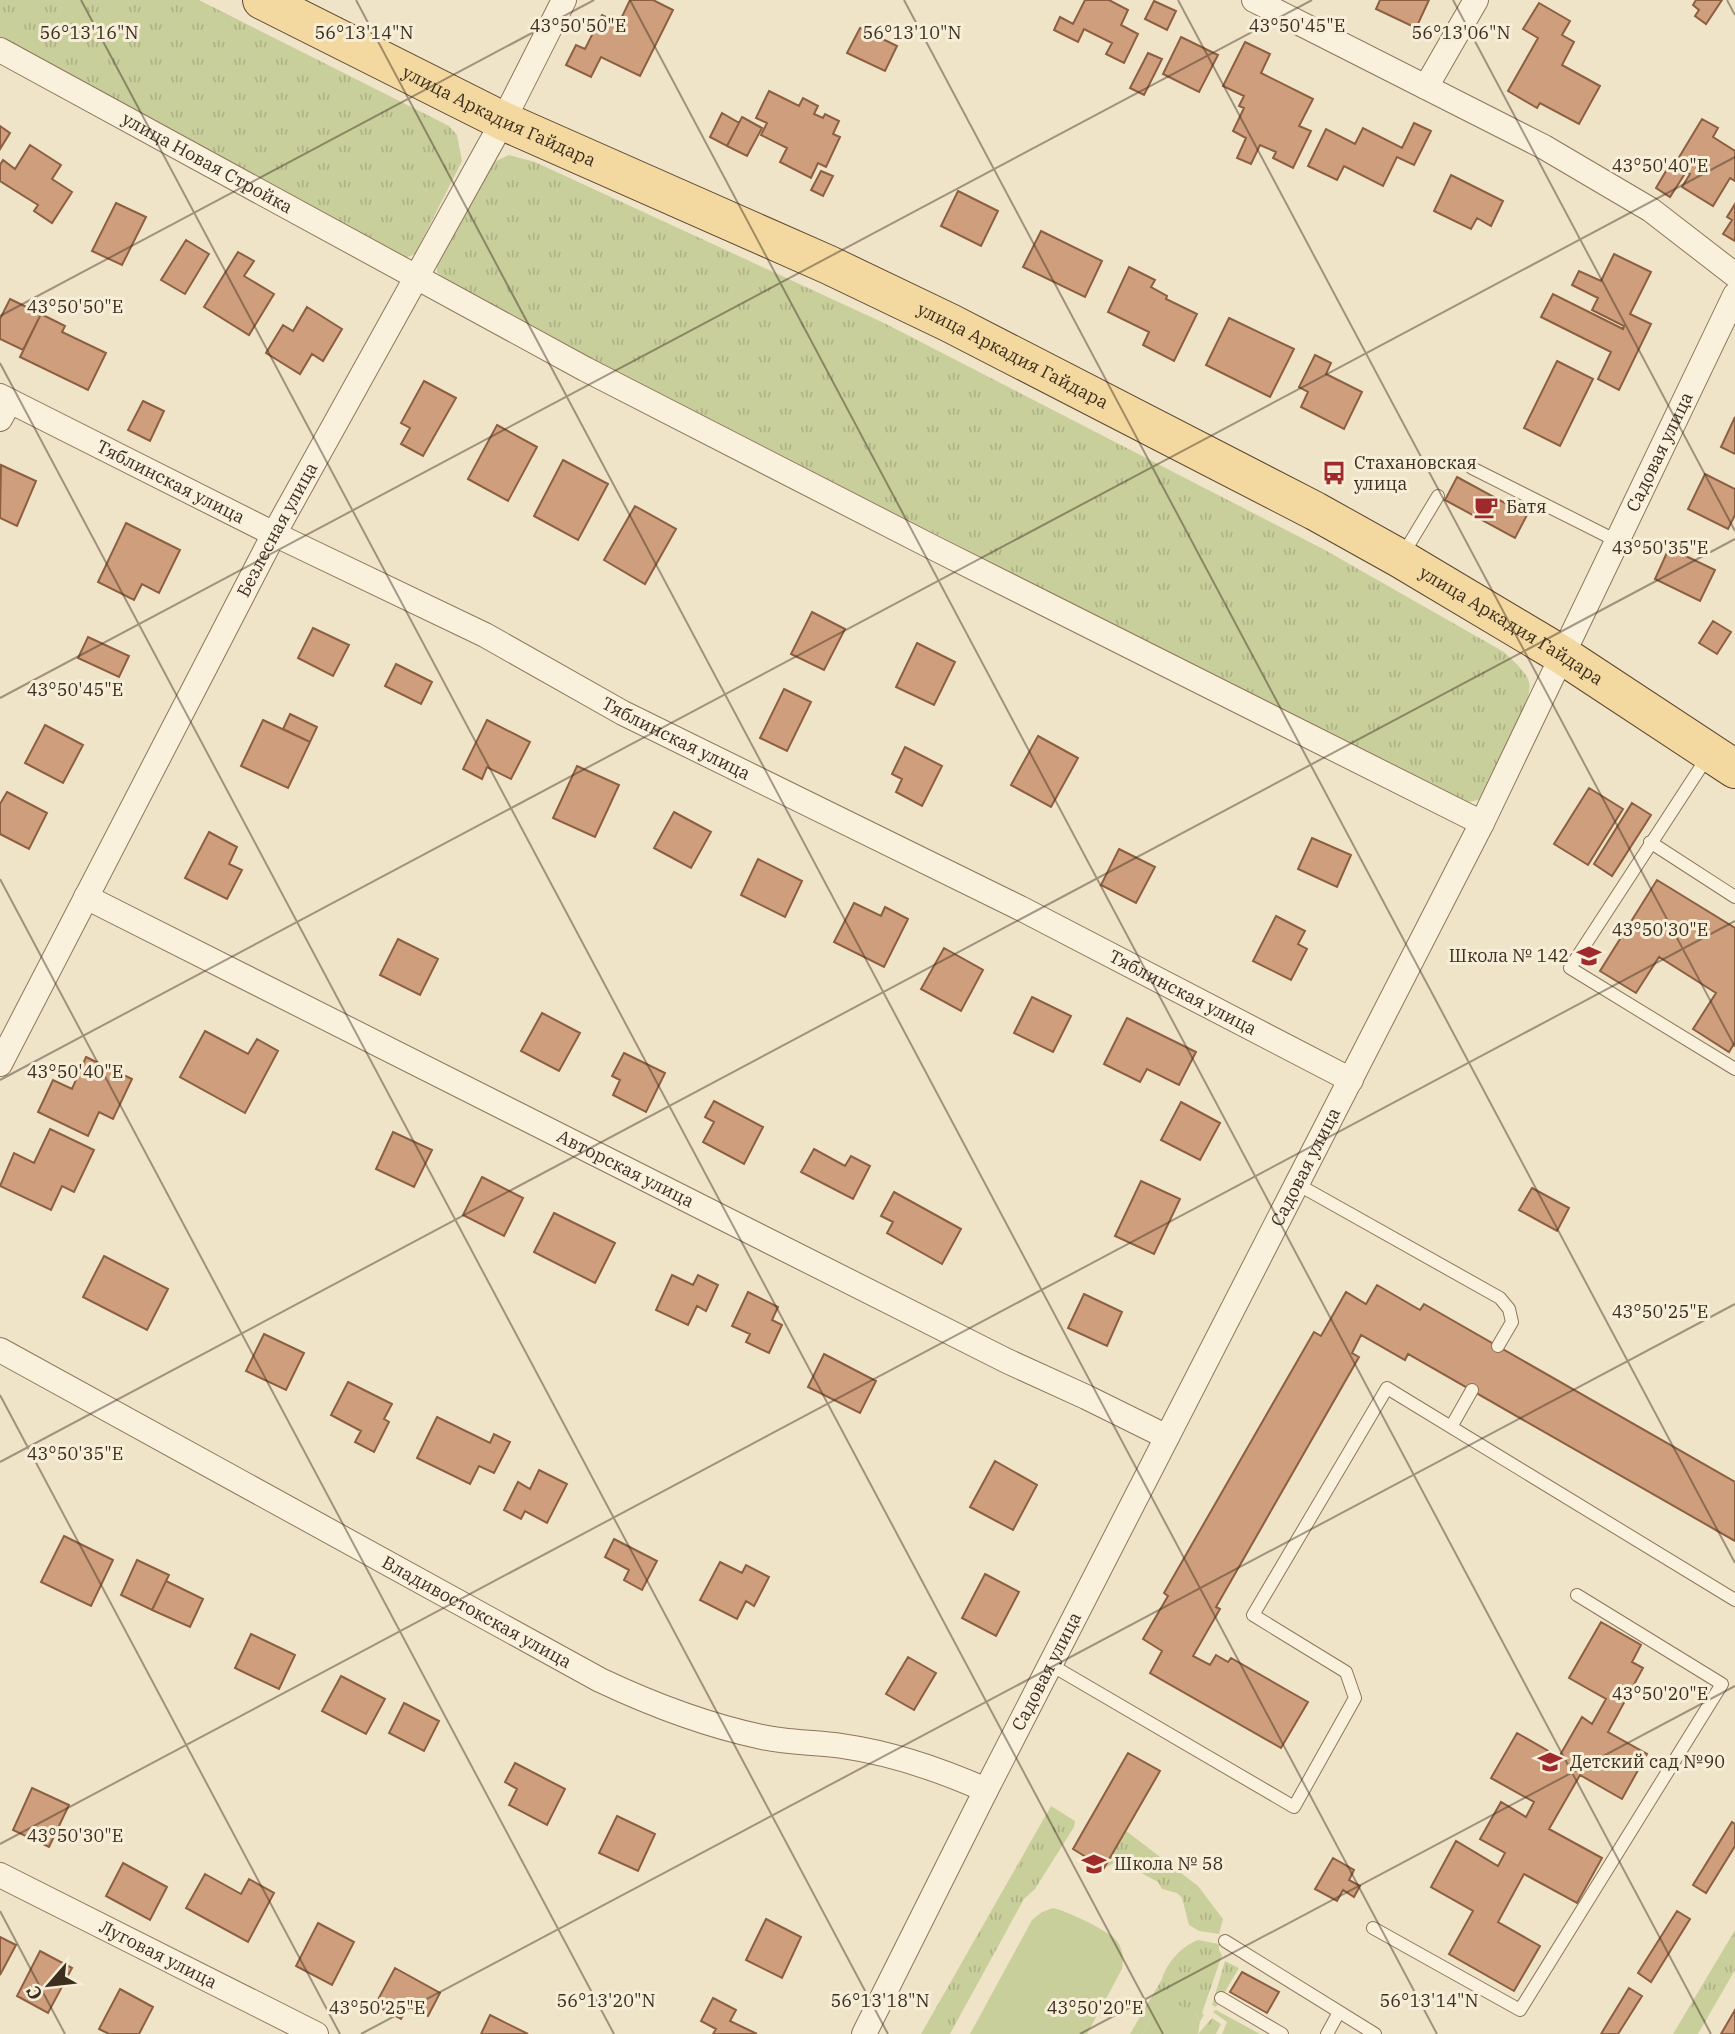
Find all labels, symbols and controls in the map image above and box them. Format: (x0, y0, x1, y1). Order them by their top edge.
text: 43°50'50"E (530, 14, 626, 37)
text: 43°50'45"E (1249, 14, 1345, 37)
text: 56°13'16"N (40, 21, 139, 44)
text: 56°13'14"N (315, 21, 414, 44)
text: 56°13'10"N (863, 21, 962, 44)
text: 56°13'06"N (1412, 21, 1511, 44)
street label: улица Аркадия Гайдара (398, 60, 600, 172)
street label: улица Новая Стройка (118, 107, 297, 218)
text: 43°50'40"E (1612, 154, 1708, 177)
text: 43°50'50"E (27, 295, 123, 318)
street label: улица Аркадия Гайдара (914, 297, 1113, 414)
street label: Садовая улица (1621, 388, 1698, 516)
street label: Тяблинская улица (93, 434, 249, 529)
place label: Стахановская улица (1354, 451, 1477, 495)
street label: Безлесная улица (231, 458, 323, 601)
bus stop icon: Стахановская улица (1320, 459, 1348, 487)
cafe icon: Батя (1472, 493, 1500, 521)
place label: Батя (1506, 495, 1547, 518)
text: 43°50'35"E (1612, 536, 1708, 559)
street label: улица Аркадия Гайдара (1415, 560, 1608, 690)
text: 43°50'45"E (27, 678, 123, 701)
street label: Тяблинская улица (598, 691, 754, 785)
text: 43°50'30"E (1612, 918, 1708, 941)
school or university icon: Школа № 142 (1575, 942, 1603, 970)
street label: Тяблинская улица (1105, 944, 1261, 1040)
place label: Школа № 142 (1449, 944, 1569, 967)
text: 43°50'40"E (27, 1060, 123, 1083)
street label: Садовая улица (1265, 1103, 1345, 1230)
street label: Авторская улица (553, 1124, 698, 1213)
text: 43°50'25"E (1612, 1300, 1708, 1323)
text: 43°50'35"E (27, 1442, 123, 1465)
street label: Владивостокская улица (378, 1550, 576, 1673)
street label: Садовая улица (1006, 1608, 1086, 1734)
text: 43°50'20"E (1612, 1682, 1708, 1705)
school or university icon: Детский сад №90 (1536, 1748, 1564, 1776)
place label: Детский сад №90 (1570, 1750, 1725, 1773)
text: 43°50'30"E (27, 1824, 123, 1847)
school or university icon: Школа № 58 (1080, 1850, 1108, 1878)
place label: Школа № 58 (1114, 1852, 1223, 1875)
street label: Луговая улица (96, 1915, 221, 1993)
north arrow (14, 1950, 84, 2020)
text: С (20, 1982, 48, 2004)
text: 56°13'20"N (557, 1989, 656, 2012)
text: 56°13'18"N (831, 1989, 930, 2012)
text: 56°13'14"N (1380, 1989, 1479, 2012)
text: 43°50'25"E (329, 1996, 425, 2019)
text: 43°50'20"E (1047, 1996, 1143, 2019)

